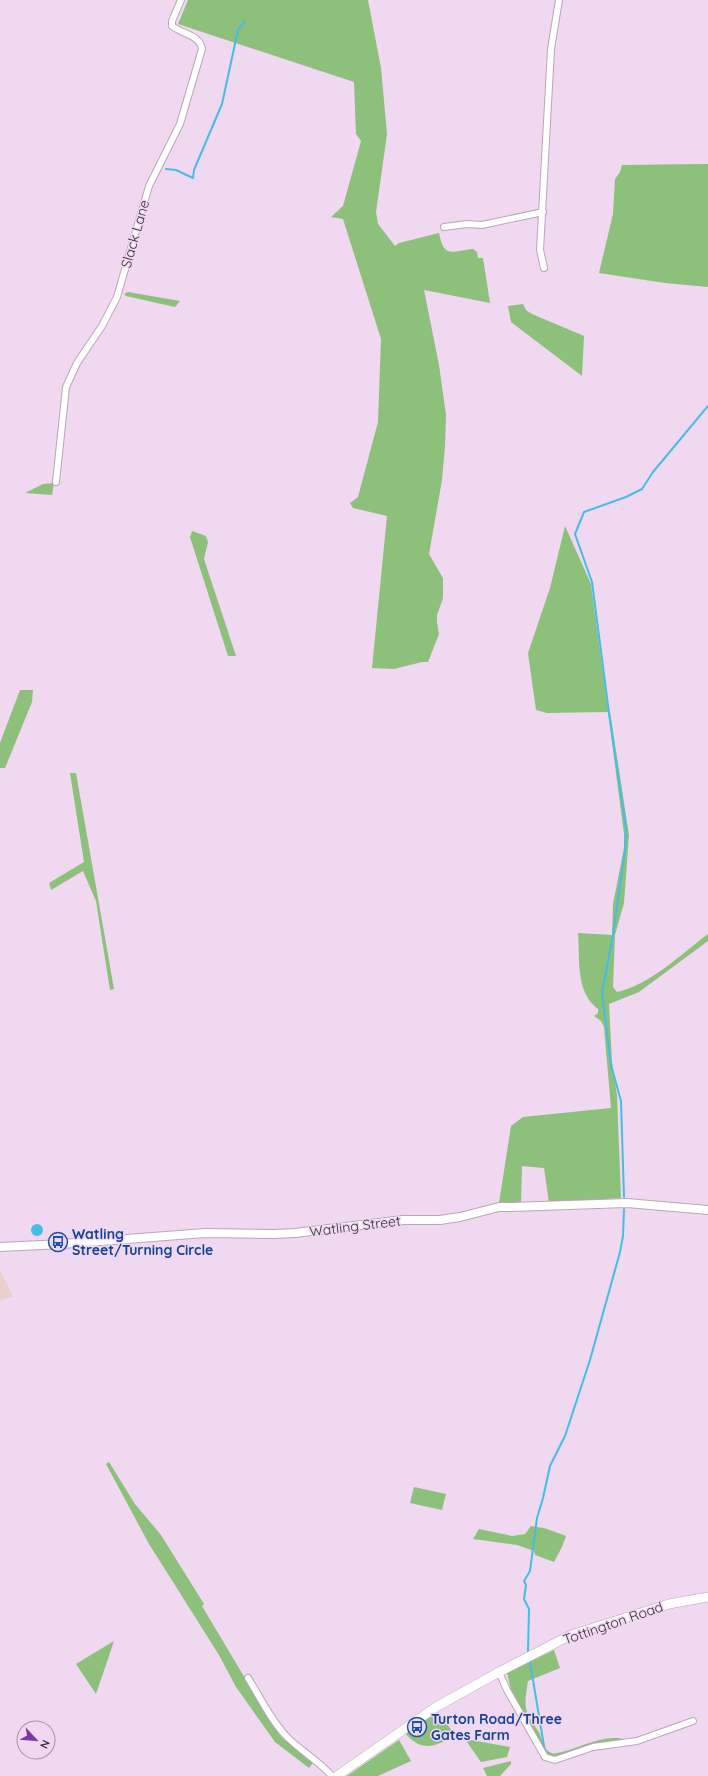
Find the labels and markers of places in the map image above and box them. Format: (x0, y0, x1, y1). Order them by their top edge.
place label: Watling Street/Turning Circle (72, 1225, 213, 1259)
bus stop icon: Watling Street/Turning Circle (47, 1231, 69, 1253)
place label: Turton Road/Three Gates Farm (431, 1710, 562, 1744)
bus stop icon: Turton Road/Three Gates Farm (406, 1716, 428, 1738)

